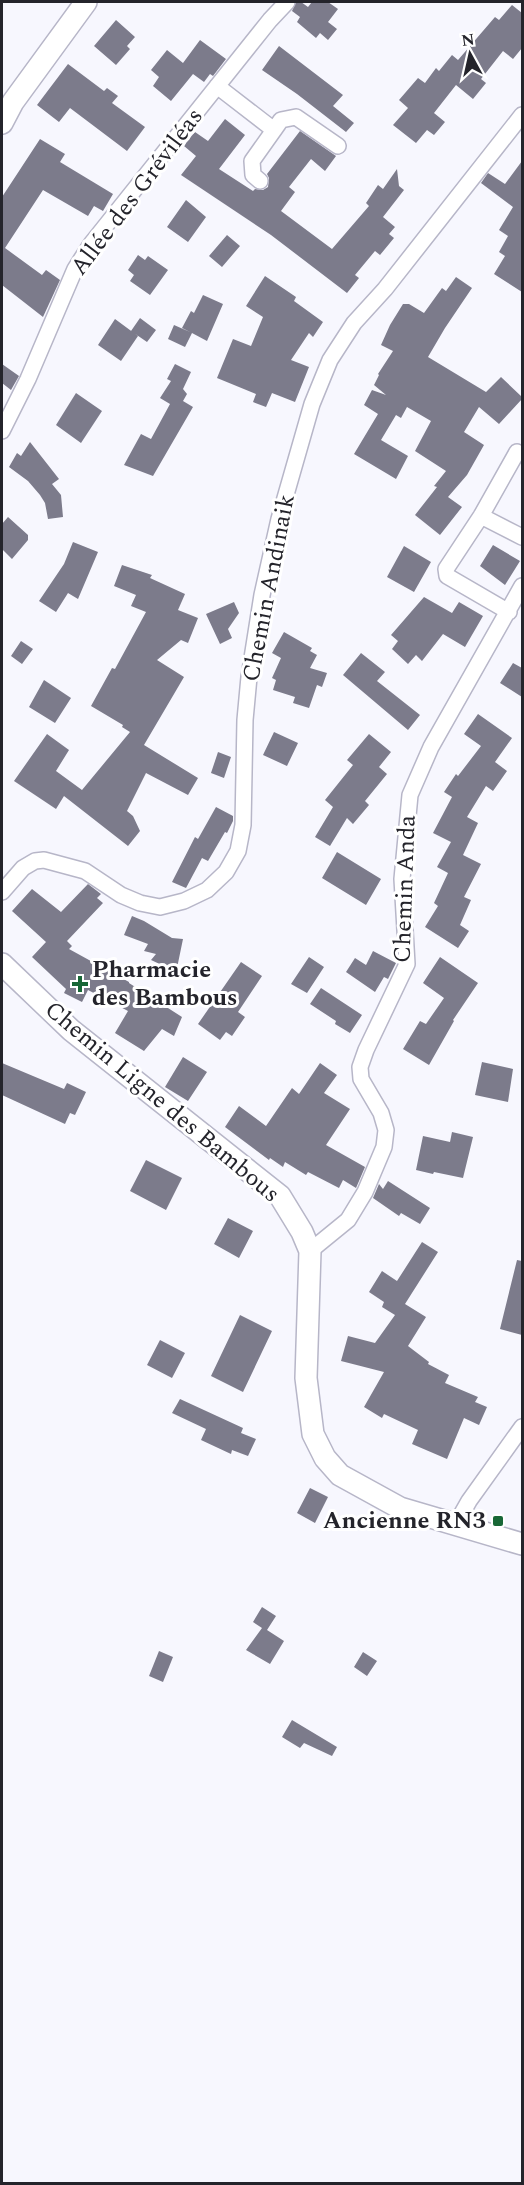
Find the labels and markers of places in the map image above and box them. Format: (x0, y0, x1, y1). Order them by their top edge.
place label: Pharmacie des Bambous (92, 952, 237, 1016)
marker: Pharmacie des Bambous (73, 977, 87, 991)
place label: Ancienne RN3 (323, 1503, 486, 1539)
marker: Ancienne RN3 (491, 1514, 505, 1528)

